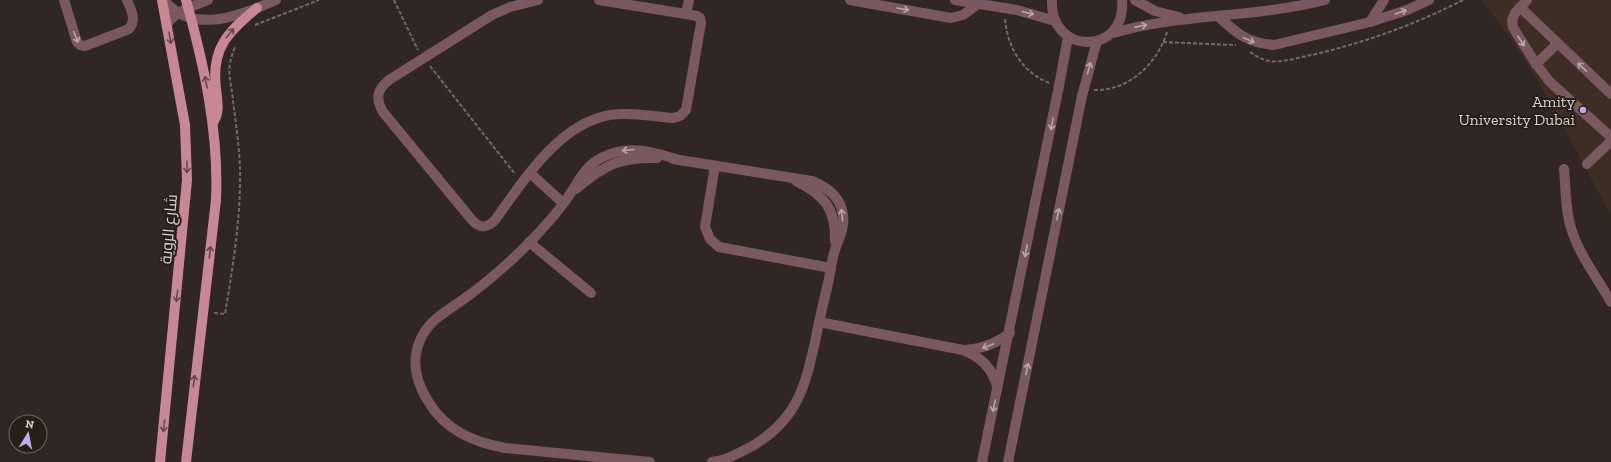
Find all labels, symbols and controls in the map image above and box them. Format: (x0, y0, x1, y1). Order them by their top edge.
one-way arrow (896, 6, 909, 14)
one-way arrow (1395, 8, 1408, 15)
one-way arrow (1021, 9, 1034, 17)
one-way arrow (1134, 21, 1147, 29)
one-way arrow (225, 28, 234, 38)
one-way arrow (73, 31, 80, 43)
one-way arrow (167, 31, 175, 44)
one-way arrow (1517, 35, 1525, 46)
one-way arrow (1242, 36, 1254, 44)
one-way arrow (1086, 62, 1093, 75)
one-way arrow (1578, 63, 1588, 72)
one-way arrow (201, 76, 209, 89)
place label: Amity University Dubai (1458, 92, 1576, 129)
marker: Amity University Dubai (1578, 105, 1588, 115)
one-way arrow (1047, 117, 1055, 130)
one-way arrow (622, 147, 635, 154)
one-way arrow (183, 160, 191, 173)
street label: شارع الروية (156, 193, 183, 265)
one-way arrow (1055, 208, 1063, 221)
one-way arrow (838, 209, 846, 222)
one-way arrow (1022, 245, 1030, 258)
one-way arrow (206, 246, 213, 259)
one-way arrow (173, 289, 180, 302)
one-way arrow (982, 342, 994, 350)
one-way arrow (1023, 363, 1031, 376)
one-way arrow (191, 375, 198, 388)
one-way arrow (989, 399, 997, 412)
north arrow (8, 414, 48, 454)
text: N (24, 418, 36, 432)
one-way arrow (160, 419, 168, 432)

